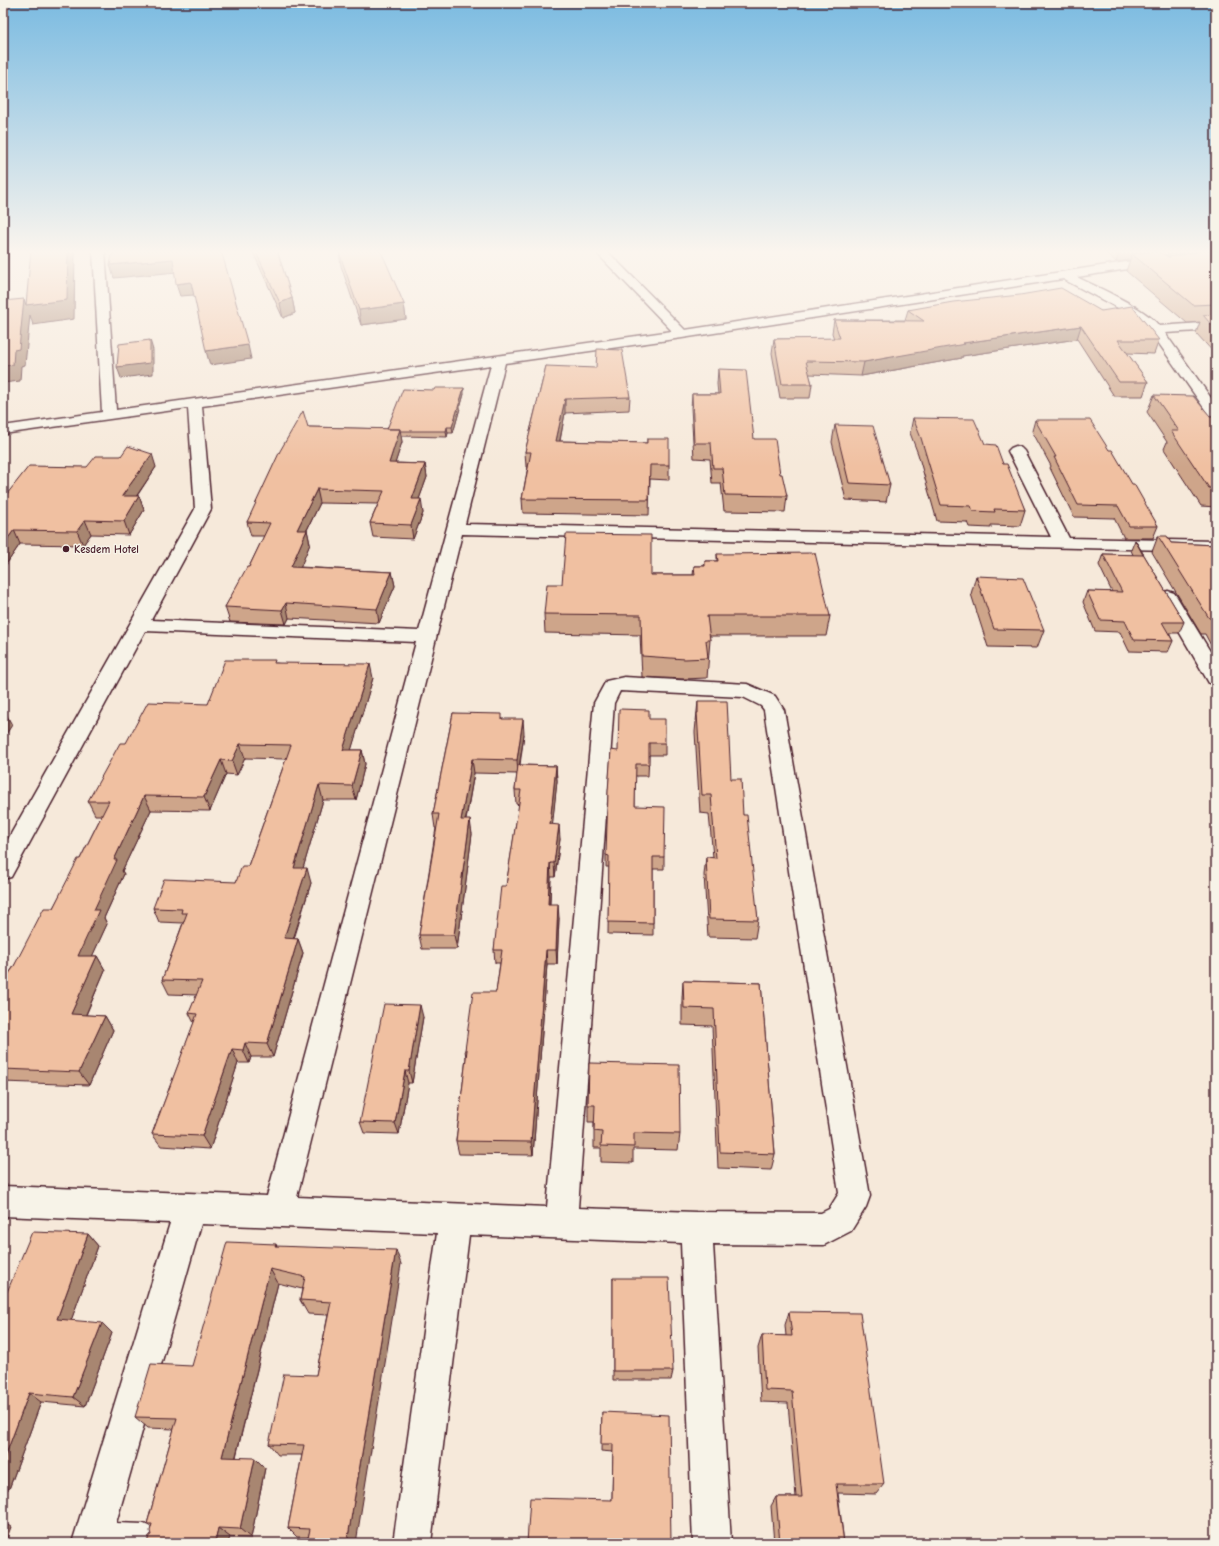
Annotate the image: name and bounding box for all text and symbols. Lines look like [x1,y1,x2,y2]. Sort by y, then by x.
place label: Kesdem Hotel [74,543,139,556]
marker: Kesdem Hotel [61,544,71,554]

